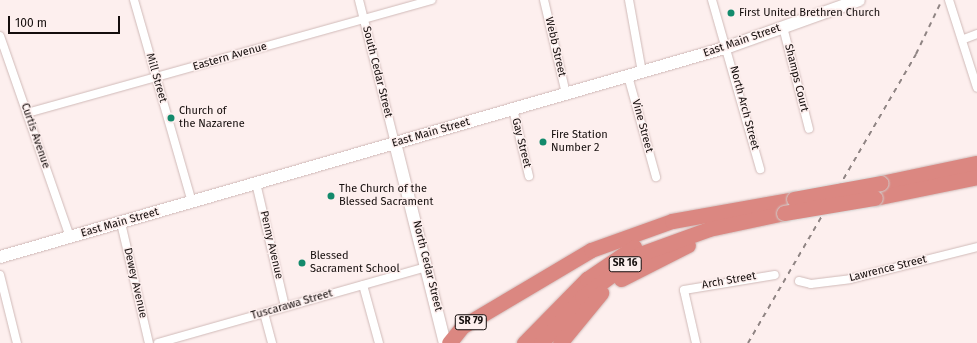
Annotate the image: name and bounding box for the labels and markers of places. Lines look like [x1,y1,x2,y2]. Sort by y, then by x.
place label: First United Brethren Church [739,6,880,20]
marker: First United Brethren Church [726,8,736,18]
place label: Church of the Nazarene [179,105,245,131]
marker: Church of the Nazarene [166,113,176,123]
place label: Fire Station Number 2 [551,129,608,155]
marker: Fire Station Number 2 [538,137,548,147]
place label: The Church of the Blessed Sacrament [339,183,433,209]
marker: The Church of the Blessed Sacrament [326,191,336,201]
place label: Blessed Sacrament School [310,250,400,276]
marker: Blessed Sacrament School [297,258,307,268]

